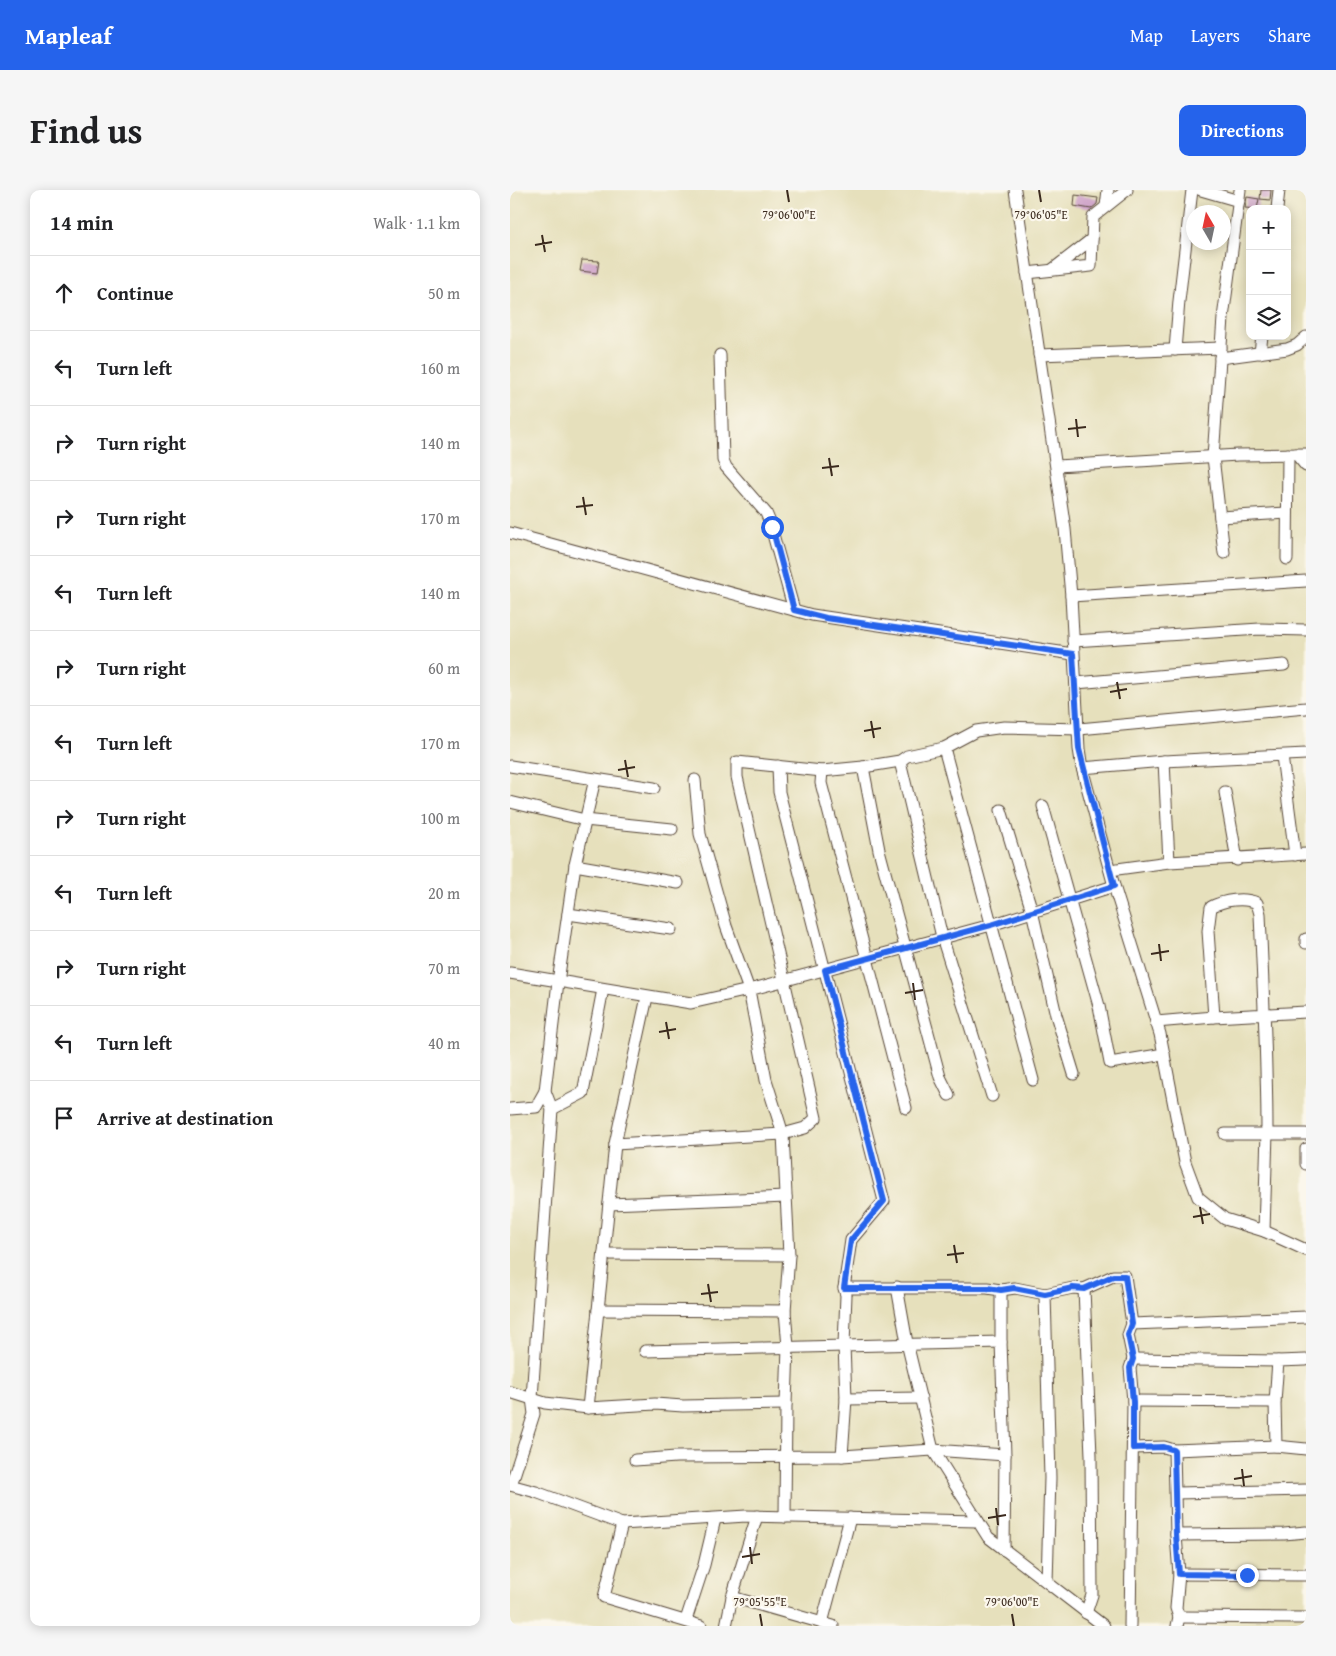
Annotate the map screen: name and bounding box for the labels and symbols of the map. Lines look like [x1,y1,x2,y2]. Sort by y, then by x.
north arrow [1186,205,1231,250]
text: 79°06'00"E [762,206,816,223]
text: 79°06'05"E [1014,206,1068,223]
route start [761,516,784,539]
route end [1236,1564,1259,1587]
text: 79°05'55"E [733,1593,787,1610]
text: 79°06'00"E [985,1593,1039,1610]

